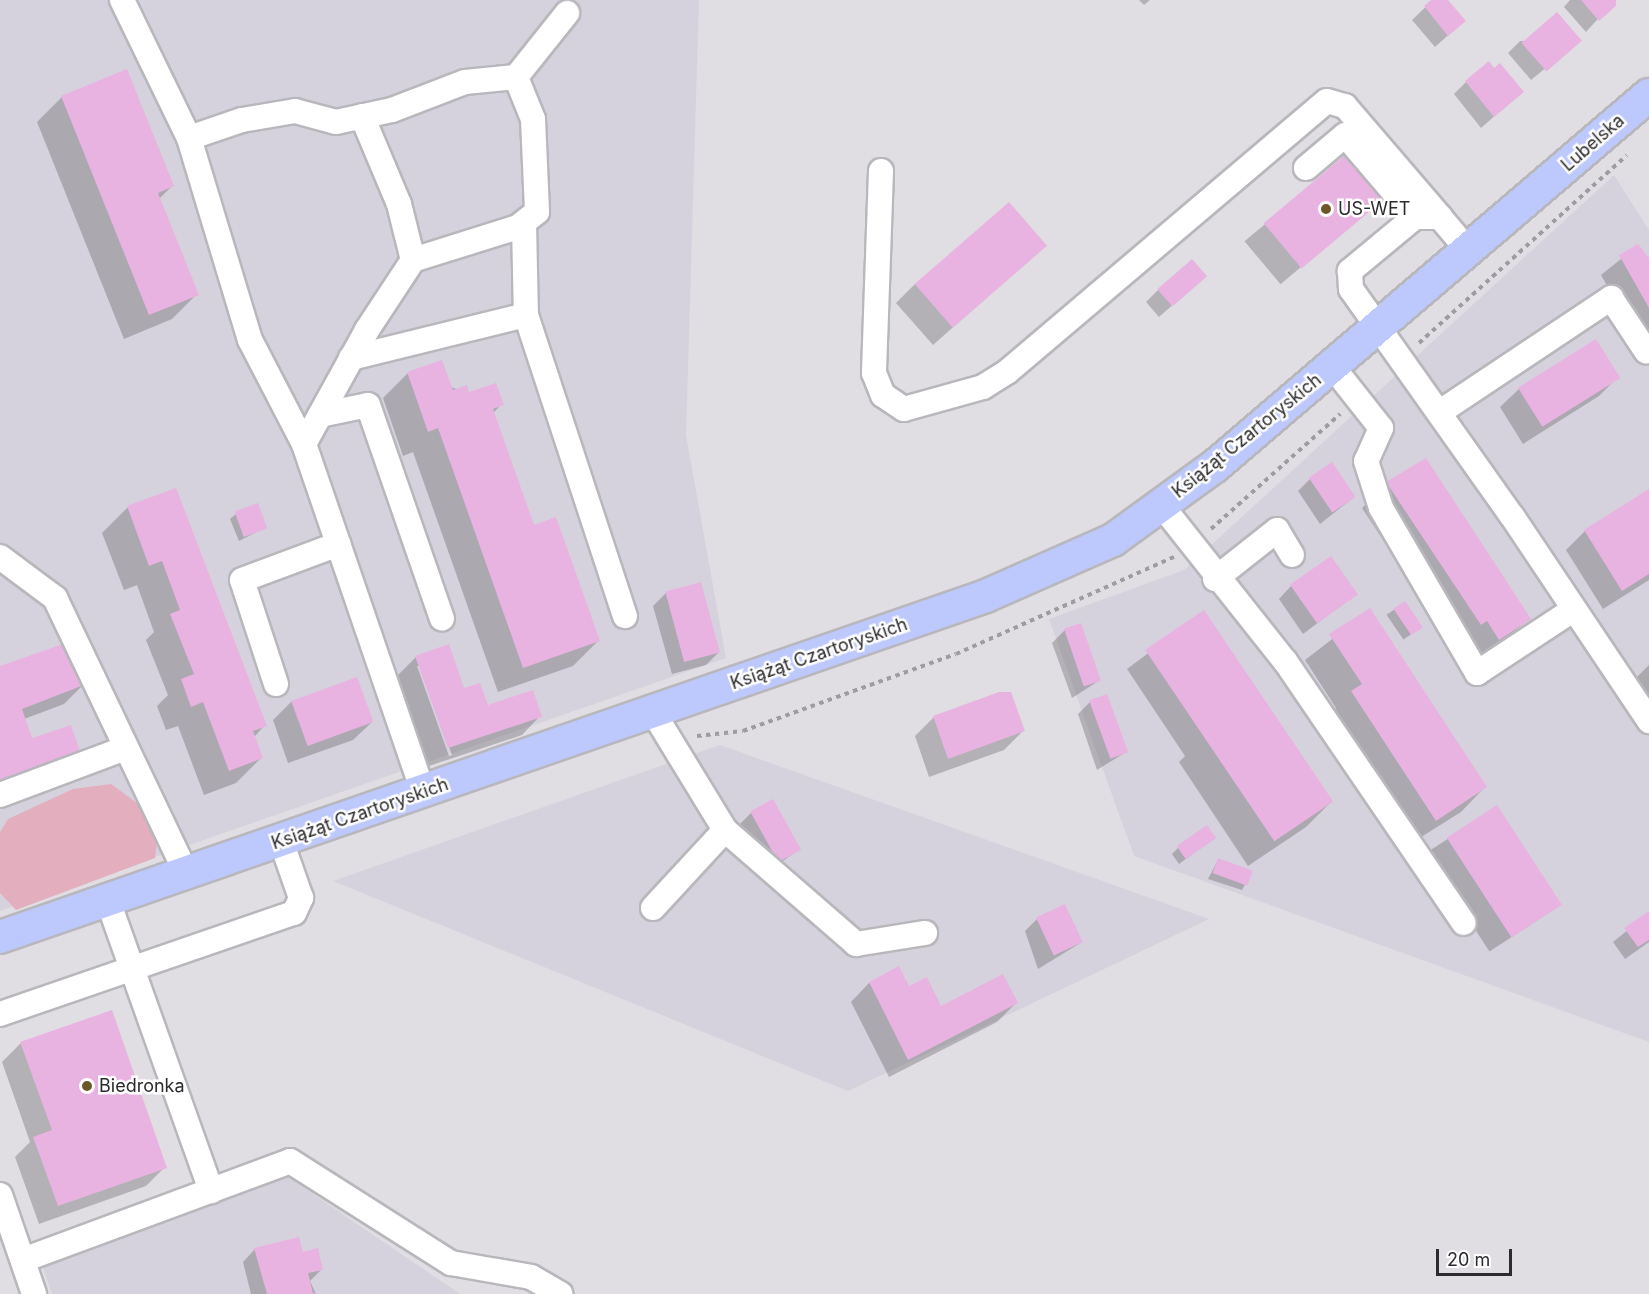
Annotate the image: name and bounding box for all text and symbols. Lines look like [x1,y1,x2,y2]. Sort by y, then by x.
street label: Lubelska [1557,110,1629,176]
place label: US-WET [1338,198,1410,220]
marker: US-WET [1319,202,1333,216]
street label: Książąt Czartoryskich [1168,369,1326,503]
street label: Książąt Czartoryskich [728,614,910,694]
street label: Książąt Czartoryskich [269,774,451,854]
place label: Biedronka [99,1075,185,1097]
marker: Biedronka [80,1079,94,1093]
scale bar [1439,1237,1516,1275]
text: 20 m [1447,1249,1490,1270]

